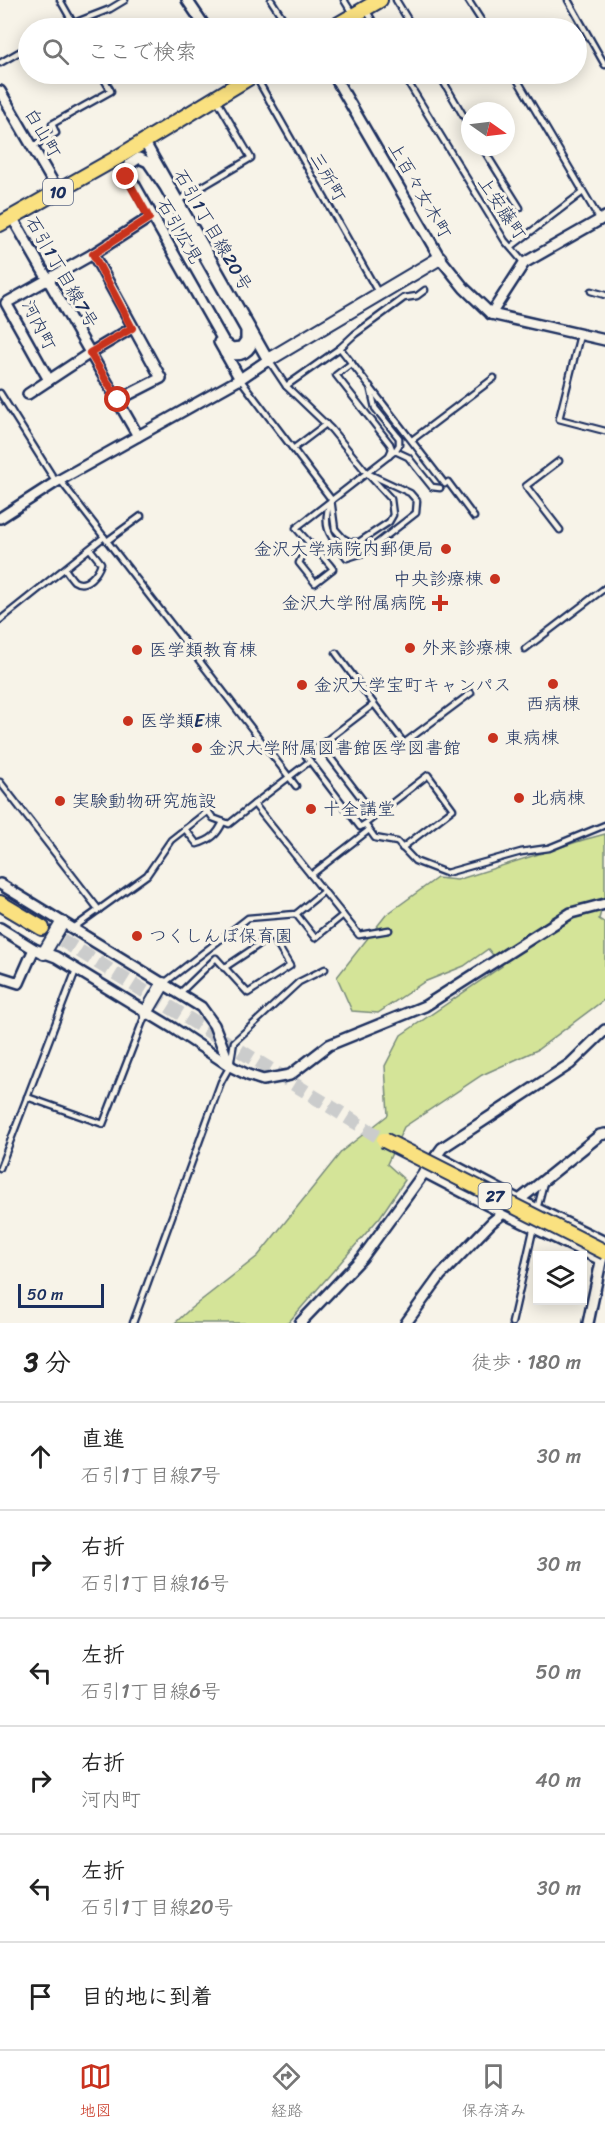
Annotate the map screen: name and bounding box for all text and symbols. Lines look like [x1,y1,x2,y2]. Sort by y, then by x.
search box [18,18,587,84]
text: ここで検索 [87,32,197,71]
icon: search [39,35,72,68]
street label: 白山町 [16,102,70,164]
north arrow [461,102,515,156]
street label: 上百々女木町 [379,135,461,245]
street label: 三所町 [301,146,355,208]
street label: 石引1丁目線20号 [165,162,261,298]
route end [112,163,138,189]
street label: 上安藤町 [469,169,535,247]
road number: 10 [43,179,73,205]
street label: 石引広見 [148,192,212,270]
street label: 石引1丁目線7号 [17,209,107,335]
street label: 河内町 [12,294,66,356]
route start [104,386,130,412]
place label: 金沢大学病院内郵便局 [254,533,434,565]
marker: 金沢大学病院内郵便局 [439,542,453,556]
place label: 中央診療棟 [393,563,483,595]
marker: 中央診療棟 [488,572,502,586]
place label: 金沢大学附属病院 [282,587,426,619]
marker: 金沢大学附属病院 [431,594,449,612]
place label: 外来診療棟 [422,632,512,664]
place label: 医学類教育棟 [149,634,257,666]
marker: 外来診療棟 [403,641,417,655]
marker: 医学類教育棟 [130,643,144,657]
place label: 金沢大学宝町キャンパス [314,669,511,701]
marker: 西病棟 [546,677,560,691]
marker: 金沢大学宝町キャンパス [295,678,309,692]
place label: 西病棟 [526,688,580,720]
place label: 医学類E棟 [140,705,222,737]
marker: 医学類E棟 [121,714,135,728]
place label: 東病棟 [505,722,559,754]
marker: 東病棟 [486,731,500,745]
place label: 金沢大学附属図書館医学図書館 [209,732,461,764]
marker: 金沢大学附属図書館医学図書館 [190,741,204,755]
place label: 北病棟 [531,782,585,814]
place label: 実験動物研究施設 [72,785,216,817]
marker: 北病棟 [512,791,526,805]
place label: 十全講堂 [323,793,395,825]
marker: 実験動物研究施設 [53,794,67,808]
marker: 十全講堂 [304,802,318,816]
place label: つくしんぼ保育園 [149,920,293,952]
marker: つくしんぼ保育園 [130,929,144,943]
road number: 27 [478,1183,512,1209]
map controls [533,1251,587,1305]
button: layers [533,1251,587,1305]
text: 50 m [27,1280,63,1309]
scale bar [18,1281,104,1308]
text: 3 分 [24,1339,71,1385]
text: 徒歩 · 180 m [471,1345,581,1380]
text: 直進 [81,1419,125,1458]
text: 30 m [537,1439,581,1474]
icon: ahead [24,1440,57,1473]
text: 石引1丁目線7号 [81,1458,221,1493]
text: 右折 [81,1527,125,1566]
text: 30 m [537,1547,581,1582]
icon: right [24,1548,57,1581]
text: 石引1丁目線16号 [81,1566,230,1601]
text: 左折 [81,1635,125,1674]
text: 50 m [536,1655,581,1690]
icon: left [24,1656,57,1689]
text: 石引1丁目線6号 [81,1674,221,1709]
text: 右折 [81,1743,125,1782]
text: 40 m [535,1763,581,1798]
icon: right [24,1764,57,1797]
text: 河内町 [81,1782,141,1817]
text: 左折 [81,1851,125,1890]
text: 30 m [537,1871,581,1906]
icon: left [24,1872,57,1905]
text: 石引1丁目線20号 [81,1890,234,1925]
text: 目的地に到着 [81,1977,213,2016]
icon: arrive [24,1980,57,2013]
tab: 地図 [79,2060,112,2125]
tab: 経路 [270,2060,303,2125]
tab: 保存済み [462,2060,526,2125]

